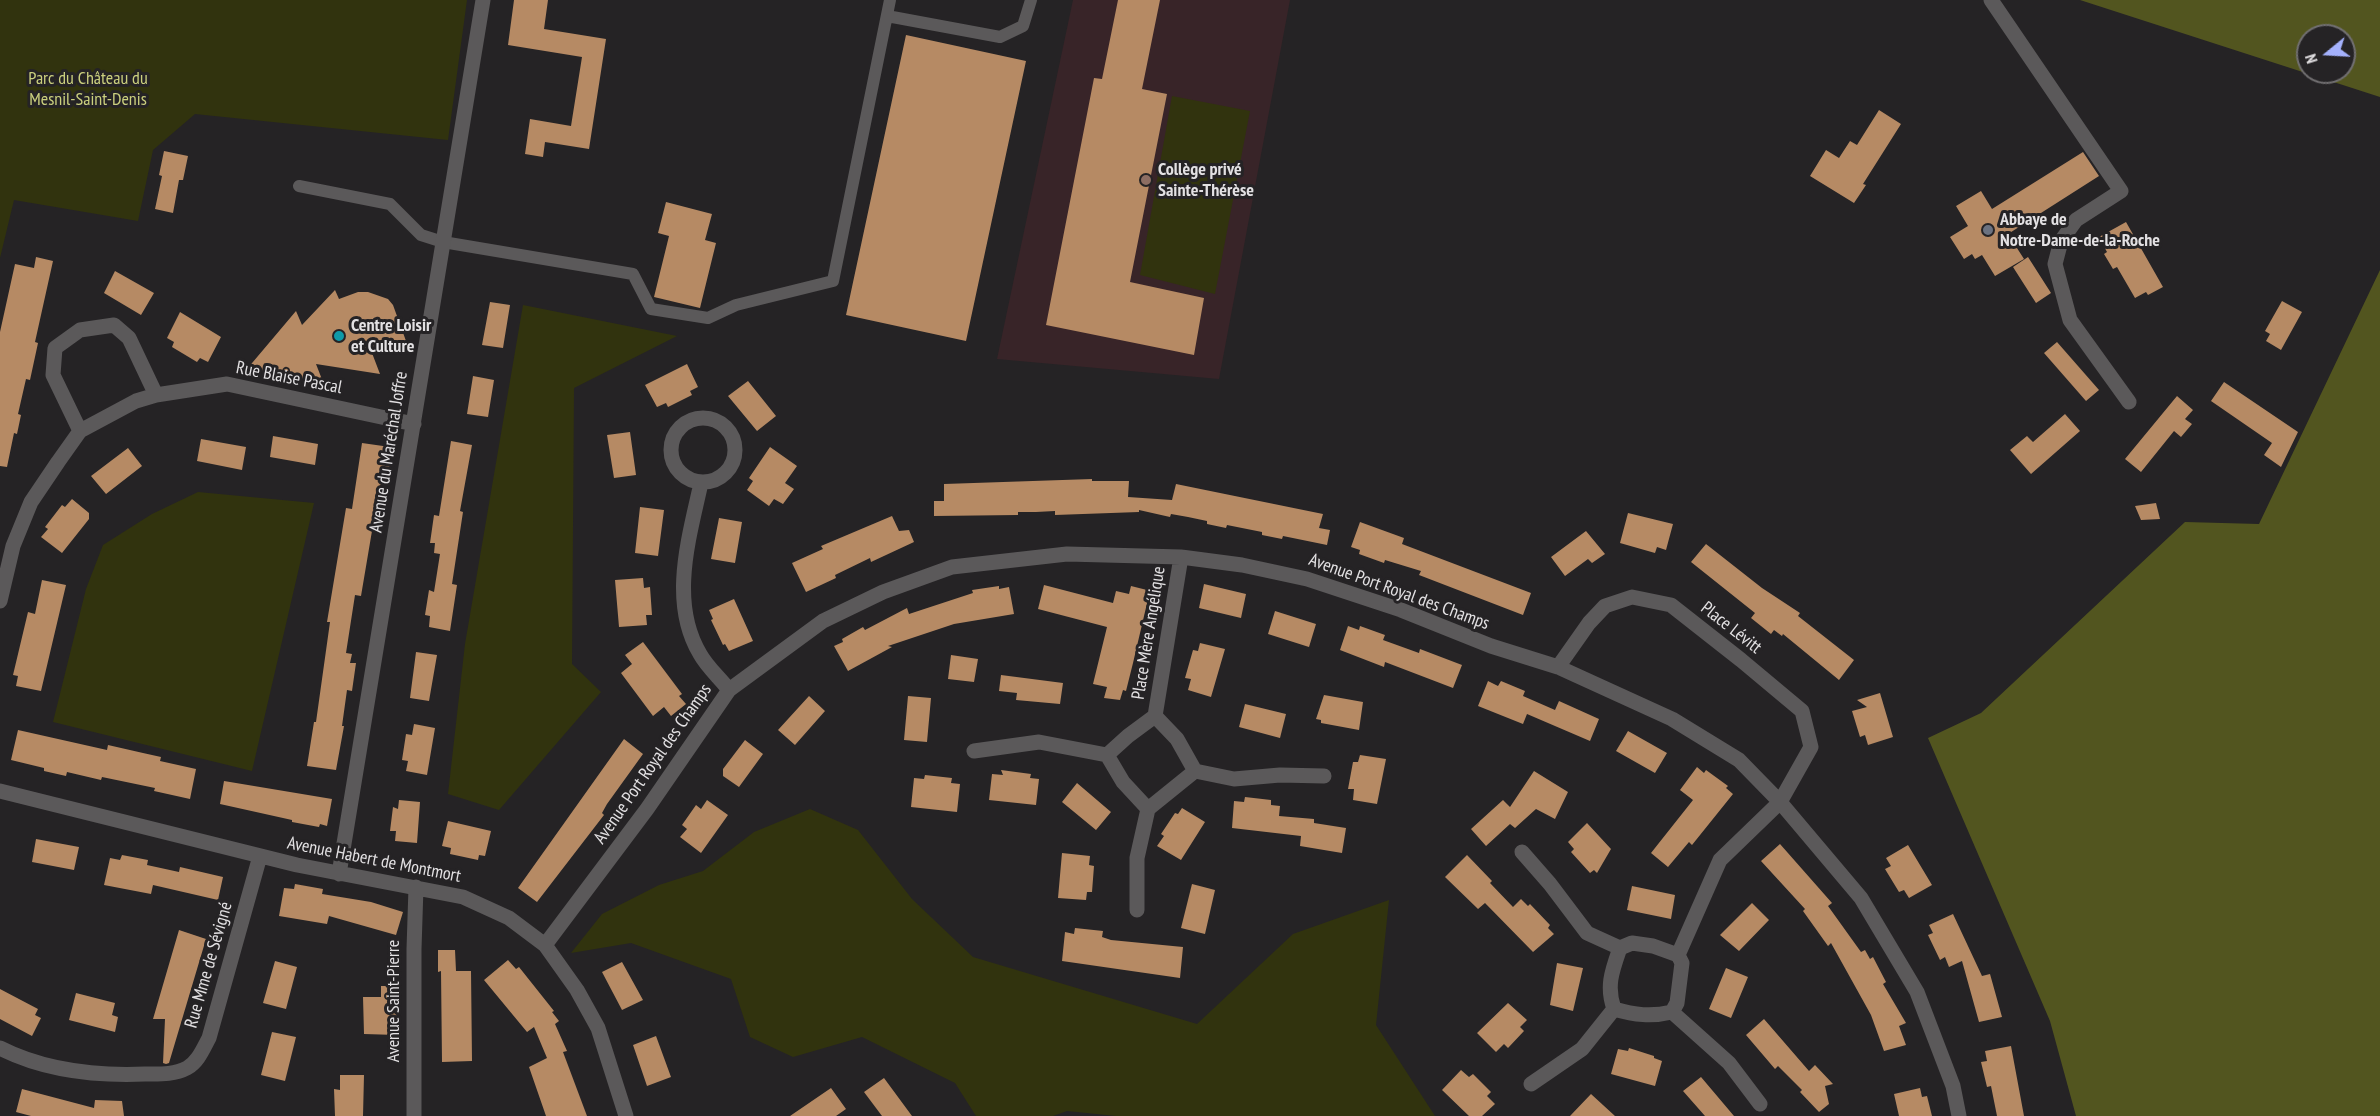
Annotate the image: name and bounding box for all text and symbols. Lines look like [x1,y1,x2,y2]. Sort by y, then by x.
north arrow [2296,24,2356,84]
text: N [2300,52,2322,66]
park label: Parc du Château du Mesnil-Saint-Denis [28,68,148,110]
place label: Collège privé Sainte-Thérèse [1158,159,1254,201]
marker: Collège privé Sainte-Thérèse [1139,173,1153,187]
place label: Abbaye de Notre-Dame-de-la-Roche [2000,209,2160,252]
marker: Abbaye de Notre-Dame-de-la-Roche [1981,223,1995,237]
place label: Centre Loisir et Culture [351,315,431,358]
marker: Centre Loisir et Culture [332,329,346,343]
street label: Rue Blaise Pascal [234,357,344,399]
street label: Avenue du Maréchal Joffre [366,370,412,534]
street label: Avenue Port Royal des Champs [1306,549,1492,635]
street label: Place Mère Angélique [1128,565,1170,701]
street label: Place Lévitt [1696,597,1766,659]
street label: Avenue Port Royal des Champs [590,680,716,848]
street label: Avenue Habert de Montmort [285,833,463,887]
street label: Rue Mme de Sévigné [181,900,237,1030]
street label: Avenue Saint-Pierre [383,940,405,1062]

